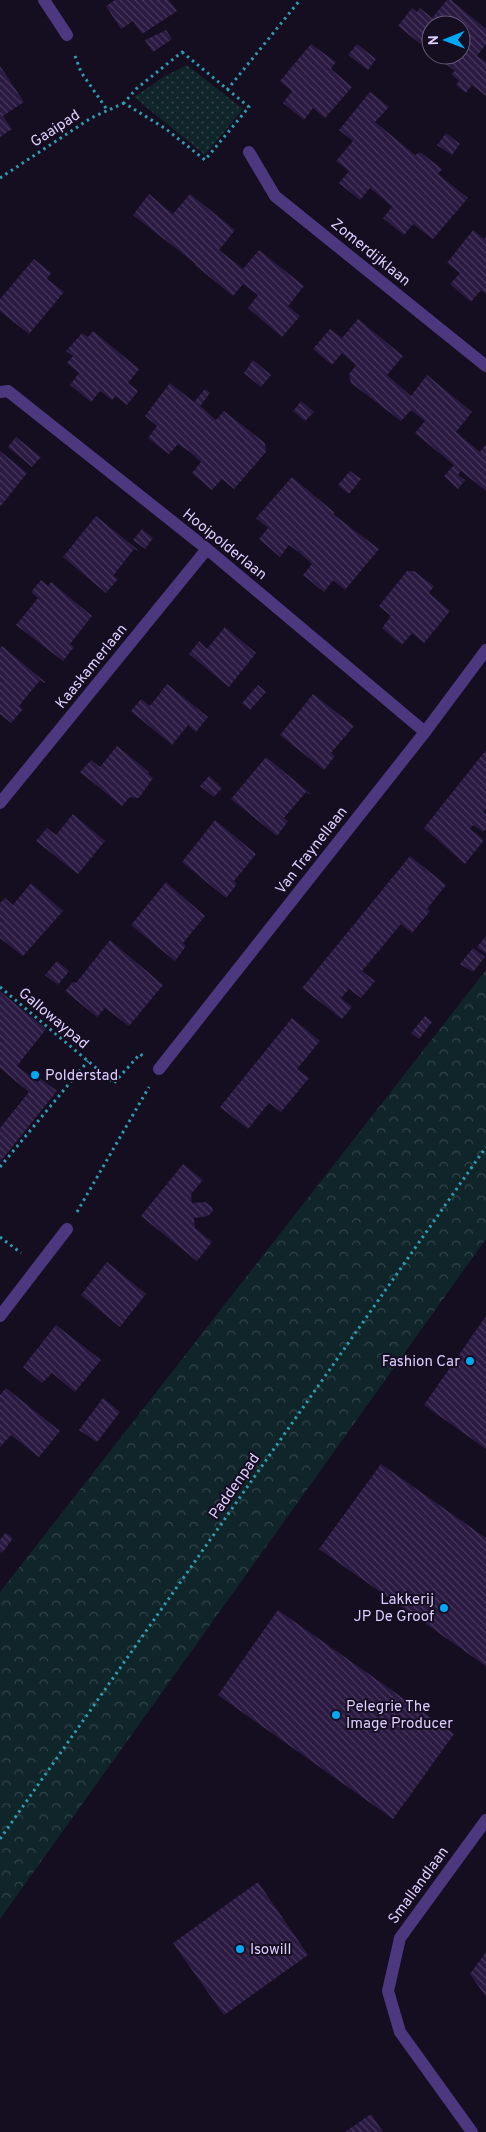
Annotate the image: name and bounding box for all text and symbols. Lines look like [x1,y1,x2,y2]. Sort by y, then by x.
north arrow [421,15,471,65]
text: N [426,35,443,45]
street label: Gaaipad [27,106,84,152]
street label: Zomerdijklaan [326,215,414,291]
street label: Hooipolderlaan [178,505,270,585]
street label: Kaaskamerlaan [52,621,132,713]
street label: Van Traynellaan [272,803,352,899]
street label: Gallowaypad [14,984,92,1054]
place label: Polderstad [45,1067,118,1086]
marker: Polderstad [29,1069,41,1081]
place label: Fashion Car [382,1353,460,1372]
marker: Fashion Car [464,1355,476,1367]
street label: Paddenpad [206,1450,265,1524]
place label: Lakkerij JP De Groof [354,1591,434,1627]
marker: Lakkerij JP De Groof [438,1602,450,1614]
place label: Pelegrie The Image Producer [346,1698,453,1734]
marker: Pelegrie The Image Producer [330,1709,342,1721]
street label: Smallandlaan [385,1843,454,1928]
place label: Isowill [250,1941,291,1960]
marker: Isowill [234,1943,246,1955]

